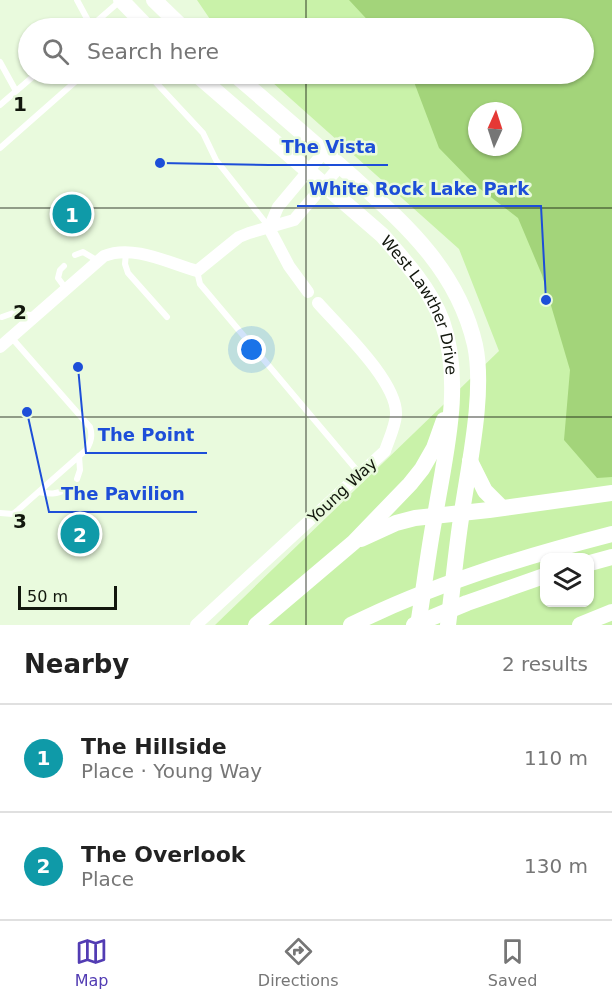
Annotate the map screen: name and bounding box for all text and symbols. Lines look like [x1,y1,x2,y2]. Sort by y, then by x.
search box [18,18,594,84]
icon: search [39,35,72,68]
text: Search here [87,39,219,64]
text: 1 [13,92,27,116]
north arrow [468,102,522,156]
callout: The Vista [269,129,388,165]
text: The Vista [282,136,376,157]
callout: White Rock Lake Park [297,170,541,206]
text: White Rock Lake Park [309,178,530,199]
pin: 1 [52,192,92,236]
street label: West Lawther Drive [377,232,461,376]
text: 2 [13,300,27,324]
your location [237,335,266,364]
callout: The Point [86,417,207,453]
text: The Point [98,424,195,445]
street label: Young Way [303,454,381,528]
callout: The Pavilion [49,476,197,512]
text: The Pavilion [61,483,185,504]
text: 3 [13,509,27,533]
pin: 2 [60,512,100,556]
map controls [540,553,594,607]
button: layers [540,553,594,607]
scale bar [18,583,117,610]
text: 50 m [27,587,68,606]
text: Nearby [24,649,129,679]
text: 2 results [502,652,588,676]
text: The Hillside [81,734,227,759]
text: 1 [37,746,50,770]
text: 110 m [524,746,588,770]
text: Place · Young Way [81,759,262,783]
text: The Overlook [81,842,245,867]
text: 2 [37,854,50,878]
text: 130 m [524,854,588,878]
text: Place [81,867,134,891]
tab: Map [75,935,108,990]
tab: Directions [258,935,338,990]
tab: Saved [488,935,537,990]

